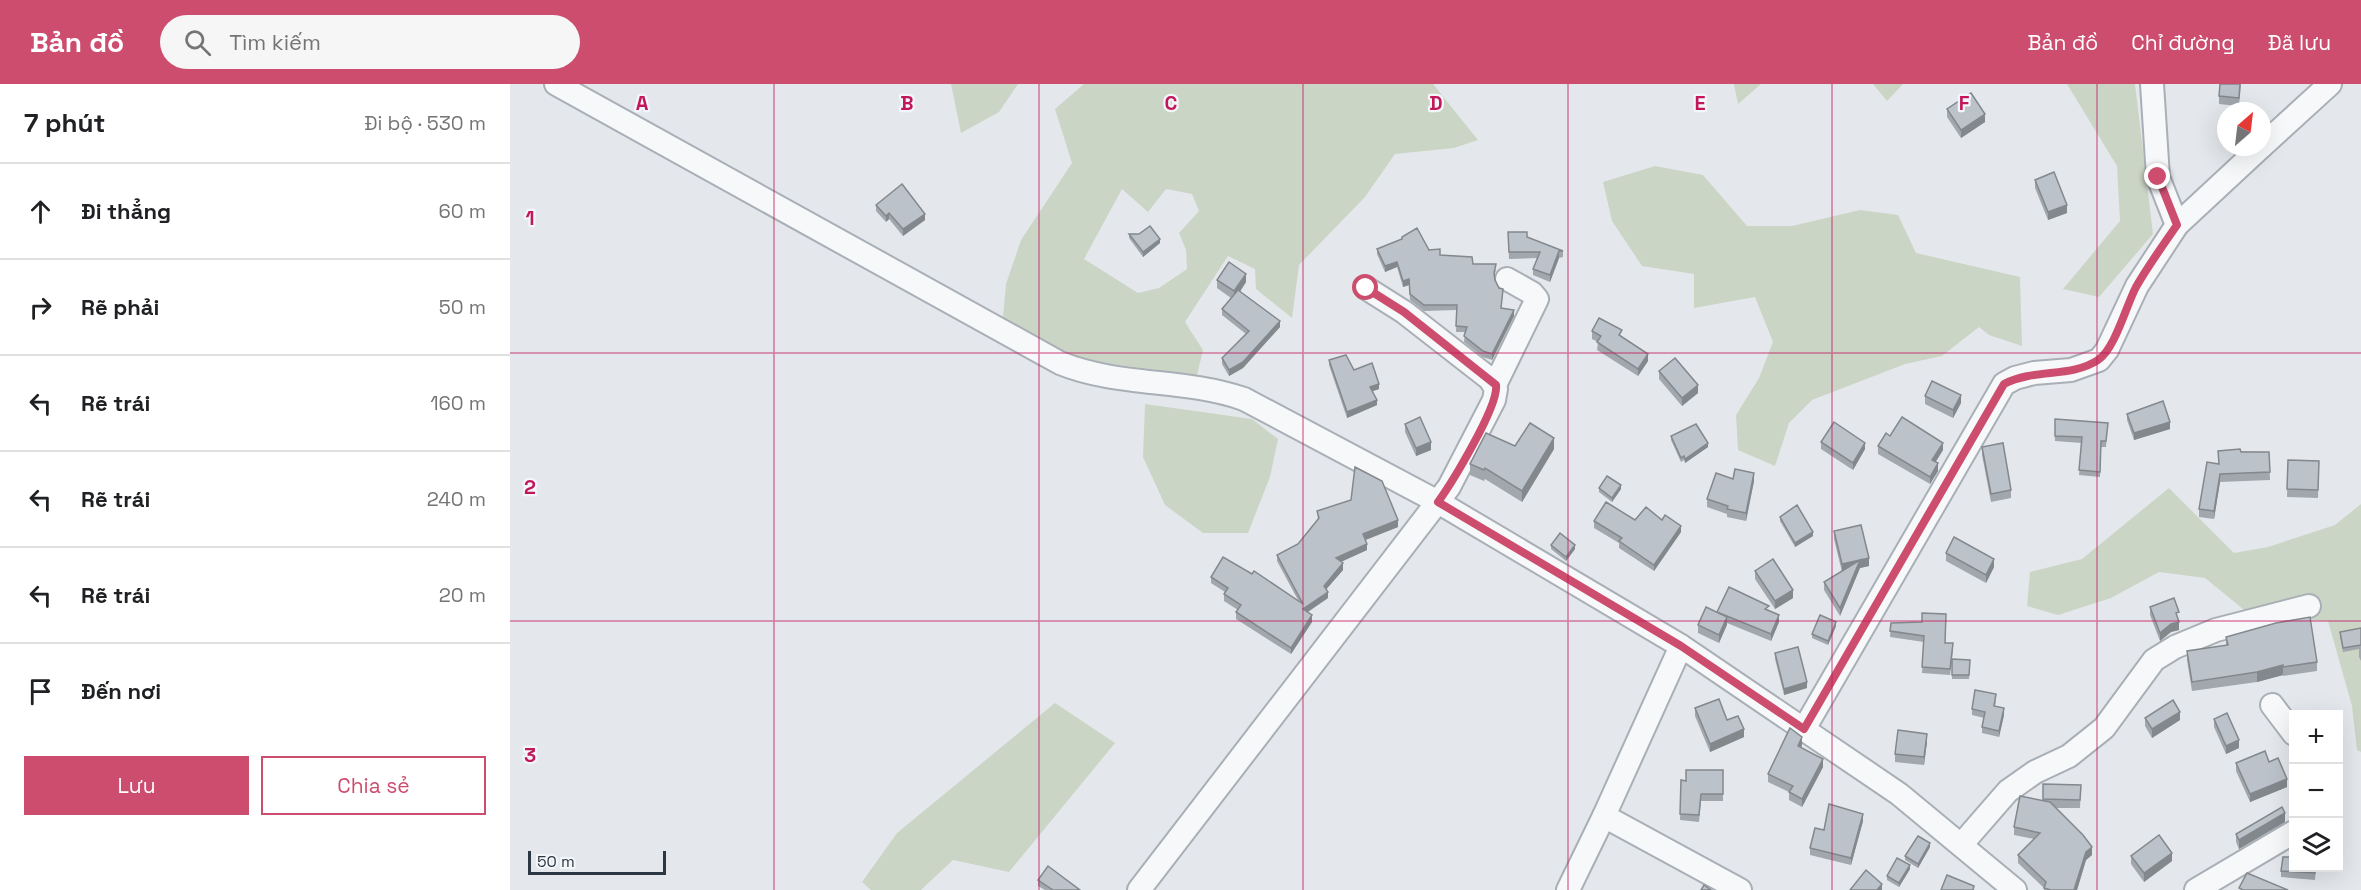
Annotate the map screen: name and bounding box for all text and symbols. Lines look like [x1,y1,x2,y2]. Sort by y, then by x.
search box [160,15,580,69]
text: Bản đồ [30,24,124,60]
icon: search [181,26,214,59]
text: Tìm kiếm [229,28,321,56]
text: Bản đồ [2028,29,2098,56]
text: Chỉ đường [2131,29,2235,56]
text: Đã lưu [2268,29,2331,56]
text: A [636,90,649,116]
text: B [900,90,914,116]
text: C [1165,90,1178,116]
text: D [1429,90,1443,116]
text: E [1694,90,1706,116]
text: F [1959,90,1970,116]
north arrow [2217,102,2271,156]
text: 7 phút [24,106,105,140]
text: Đi bộ · 530 m [364,110,486,136]
route end [2144,163,2170,189]
icon: ahead [24,195,57,228]
text: Đi thẳng [81,197,171,225]
text: 60 m [439,198,486,224]
text: 1 [525,205,535,231]
route start [1352,274,1378,300]
icon: right [24,291,57,324]
text: Rẽ phải [81,293,159,321]
text: 50 m [439,294,486,320]
icon: left [24,387,57,420]
text: Rẽ trái [81,389,150,417]
text: 160 m [430,390,486,416]
text: 2 [524,474,536,500]
icon: left [24,483,57,516]
text: Rẽ trái [81,485,150,513]
text: 240 m [427,486,486,512]
icon: left [24,579,57,612]
text: Rẽ trái [81,581,150,609]
text: 20 m [439,582,486,608]
icon: arrive [24,675,57,708]
text: Đến nơi [81,677,161,705]
map controls [2289,710,2343,872]
button: + [2289,710,2343,764]
text: 3 [524,742,536,768]
button: Lưu [24,756,249,815]
button: Chia sẻ [261,756,486,815]
button: − [2289,764,2343,818]
button: layers [2289,818,2343,872]
scale bar [528,848,666,876]
text: 50 m [537,851,575,872]

